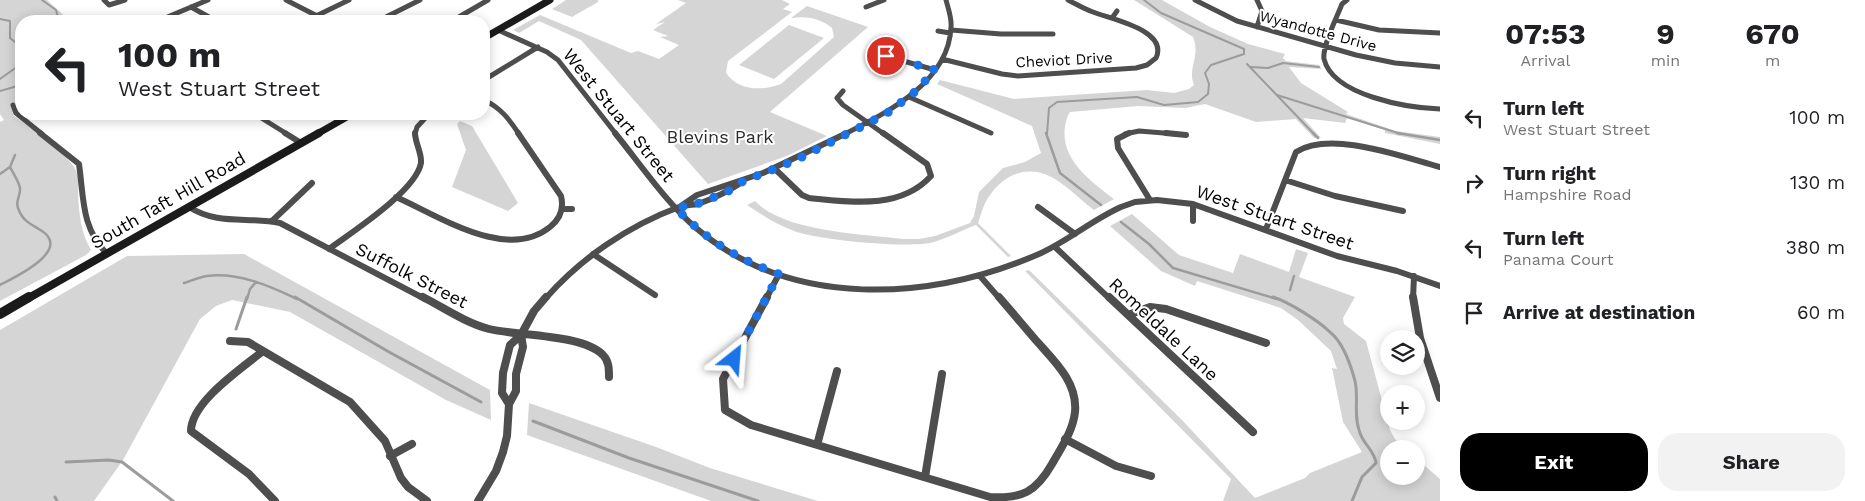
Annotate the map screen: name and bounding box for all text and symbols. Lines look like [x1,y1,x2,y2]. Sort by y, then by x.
street label: Wyandotte Drive [1257,7,1379,55]
text: 07:53 [1505,16,1586,51]
text: 9 [1656,16,1675,51]
text: 670 [1745,16,1800,51]
text: 100 m [118,34,221,76]
icon: left [35,35,100,100]
pin [865,35,907,77]
icon: arrive [872,42,900,70]
street label: West Stuart Street [559,44,679,186]
street label: Cheviot Drive [1015,48,1113,72]
text: Arrival [1520,51,1570,70]
text: min [1651,51,1680,70]
text: m [1765,51,1780,70]
text: West Stuart Street [118,76,320,101]
text: Turn left [1503,97,1584,120]
icon: left [1460,104,1488,132]
text: 100 m [1789,106,1845,129]
text: West Stuart Street [1503,120,1650,139]
park label: Blevins Park [666,126,774,147]
street label: South Taft Hill Road [87,147,249,253]
text: Turn right [1503,162,1596,185]
icon: right [1460,169,1488,197]
text: 130 m [1790,171,1845,194]
street label: West Stuart Street [1193,180,1357,254]
text: Hampshire Road [1503,185,1632,204]
text: Turn left [1503,227,1584,250]
icon: left [1460,234,1488,262]
text: 380 m [1786,236,1845,259]
street label: Suffolk Street [352,238,472,312]
text: Panama Court [1503,250,1613,269]
street label: Romeldale Lane [1105,273,1223,385]
icon: arrive [1460,299,1488,327]
text: Arrive at destination [1503,301,1695,324]
text: 60 m [1797,301,1845,324]
map controls [1380,330,1425,485]
button: layers [1380,330,1425,375]
position arrow [707,332,759,384]
button: + [1380,385,1425,430]
button: Exit [1460,433,1648,491]
button: Share [1658,433,1845,491]
button: − [1380,440,1425,485]

